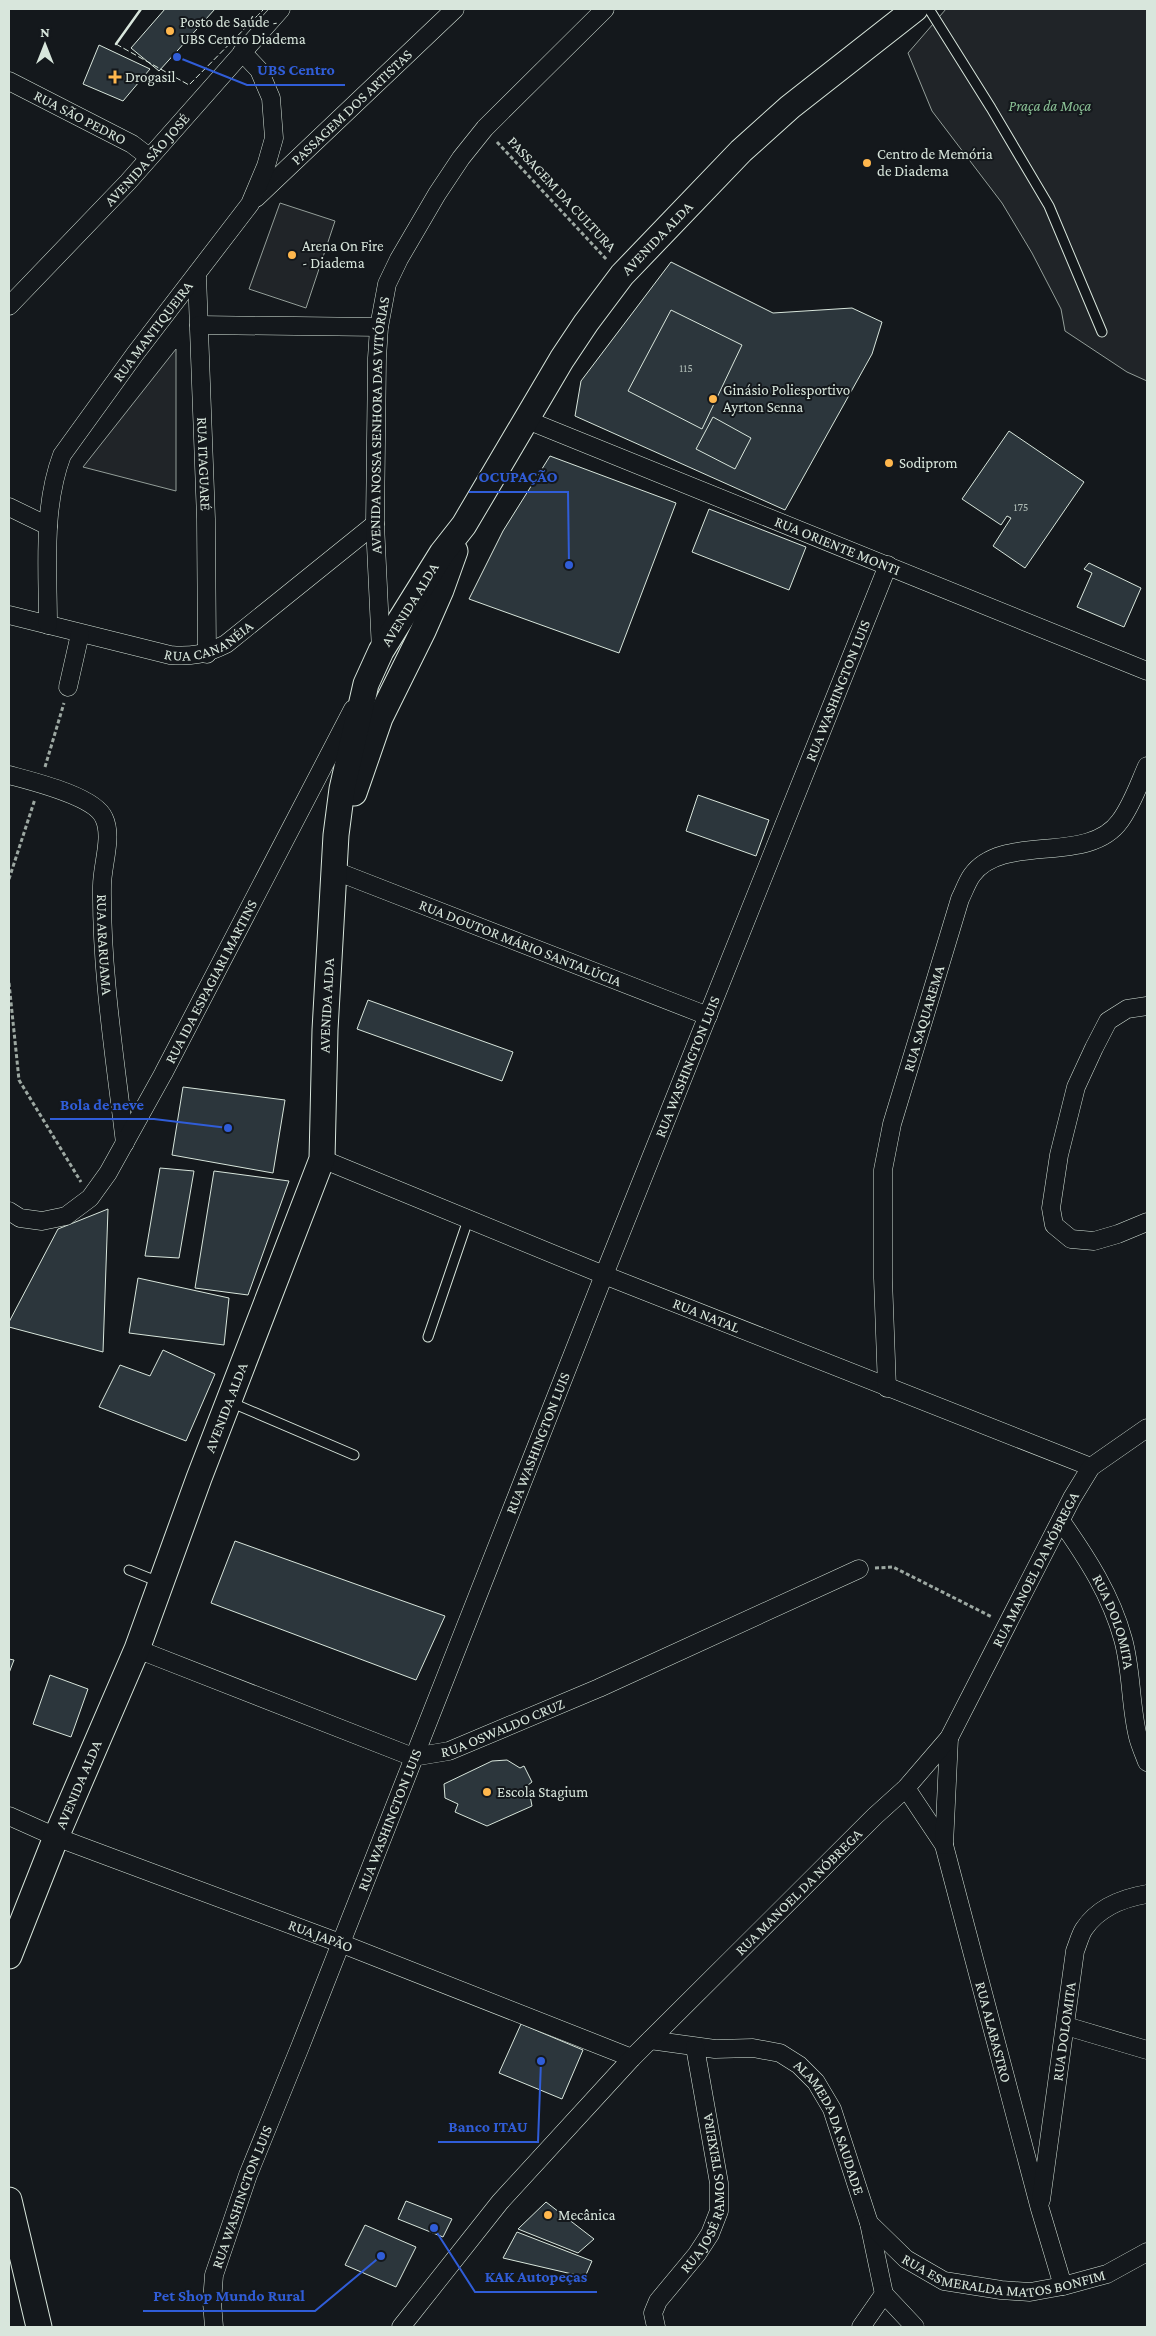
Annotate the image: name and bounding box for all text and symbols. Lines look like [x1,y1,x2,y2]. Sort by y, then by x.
place label: Posto de Saúde - UBS Centro Diadema [180,14,306,47]
north arrow [20,20,70,70]
text: N [40,24,50,40]
marker: Posto de Saúde - UBS Centro Diadema [164,25,176,37]
street label: PASSAGEM DOS ARTISTAS [288,46,415,168]
callout: UBS Centro [247,54,345,85]
text: UBS Centro [257,61,335,78]
place label: Drogasil [125,69,175,86]
marker: Drogasil [109,71,121,83]
street label: RUA SÃO PEDRO [32,87,129,148]
park label: Praça da Moça [1009,98,1091,115]
street label: AVENIDA SÃO JOSÉ [101,110,193,209]
street label: PASSAGEM DA CULTURA [504,133,620,255]
place label: Centro de Memória de Diadema [877,146,993,179]
marker: Centro de Memória de Diadema [861,157,873,169]
street label: AVENIDA ALDA [618,198,696,278]
place label: Arena On Fire - Diadema [302,238,384,271]
marker: Arena On Fire - Diadema [286,249,298,261]
street label: RUA MANTIQUEIRA [110,278,196,385]
street label: AVENIDA NOSSA SENHORA DAS VITÓRIAS [367,295,392,554]
house number: 115 [679,361,693,375]
place label: Ginásio Poliesportivo Ayrton Senna [723,382,850,416]
marker: Ginásio Poliesportivo Ayrton Senna [707,393,719,405]
street label: RUA ITAGUARÉ [194,417,214,511]
place label: Sodiprom [899,455,958,472]
marker: Sodiprom [883,457,895,469]
callout: OCUPAÇÃO [469,461,568,492]
text: OCUPAÇÃO [478,468,558,485]
house number: 175 [1013,500,1029,514]
street label: RUA ORIENTE MONTI [772,513,903,578]
street label: AVENIDA ALDA [378,559,442,649]
street label: RUA CANANÉIA [163,617,256,664]
street label: RUA WASHINGTON LUIS [802,618,873,764]
street label: RUA ARARUAMA [94,894,115,996]
street label: RUA DOUTOR MÁRIO SANTALÚCIA [417,896,624,990]
street label: RUA IDA ESPAGIARI MARTINS [162,897,260,1066]
street label: AVENIDA ALDA [316,957,337,1053]
street label: RUA SAQUAREMA [900,963,948,1074]
street label: RUA WASHINGTON LUIS [652,994,723,1140]
callout: Bola de neve [50,1088,154,1119]
text: Bola de neve [60,1096,145,1113]
street label: RUA NATAL [671,1295,743,1336]
street label: AVENIDA ALDA [202,1360,251,1455]
street label: RUA WASHINGTON LUIS [503,1370,573,1516]
street label: RUA MANOEL DA NÓBREGA [989,1488,1082,1650]
street label: RUA DOLOMITA [1089,1572,1137,1671]
street label: RUA OSWALDO CRUZ [440,1695,567,1760]
street label: AVENIDA ALDA [52,1737,105,1831]
street label: RUA WASHINGTON LUIS [354,1747,425,1893]
place label: Escola Stagium [497,1784,588,1801]
marker: Escola Stagium [481,1786,493,1798]
street label: RUA MANOEL DA NÓBREGA [732,1825,866,1958]
street label: RUA JAPÃO [286,1916,355,1955]
street label: RUA ALABASTRO [972,1980,1014,2084]
street label: RUA DOLOMITA [1049,1981,1079,2082]
street label: ALAMEDA DA SAUDADE [791,2056,867,2197]
callout: Banco ITAU [438,2111,538,2142]
street label: RUA JOSÉ RAMOS TEIXEIRA [677,2112,727,2276]
text: Banco ITAU [448,2118,528,2135]
street label: RUA WASHINGTON LUIS [209,2123,275,2271]
place label: Mecânica [558,2207,615,2223]
marker: Mecânica [542,2209,554,2221]
street label: RUA ESMERALDA MATOS BONFIM [899,2251,1107,2300]
callout: KAK Autopeças [475,2261,597,2292]
text: KAK Autopeças [485,2268,588,2285]
callout: Pet Shop Mundo Rural [143,2280,315,2311]
text: Pet Shop Mundo Rural [153,2287,305,2304]

